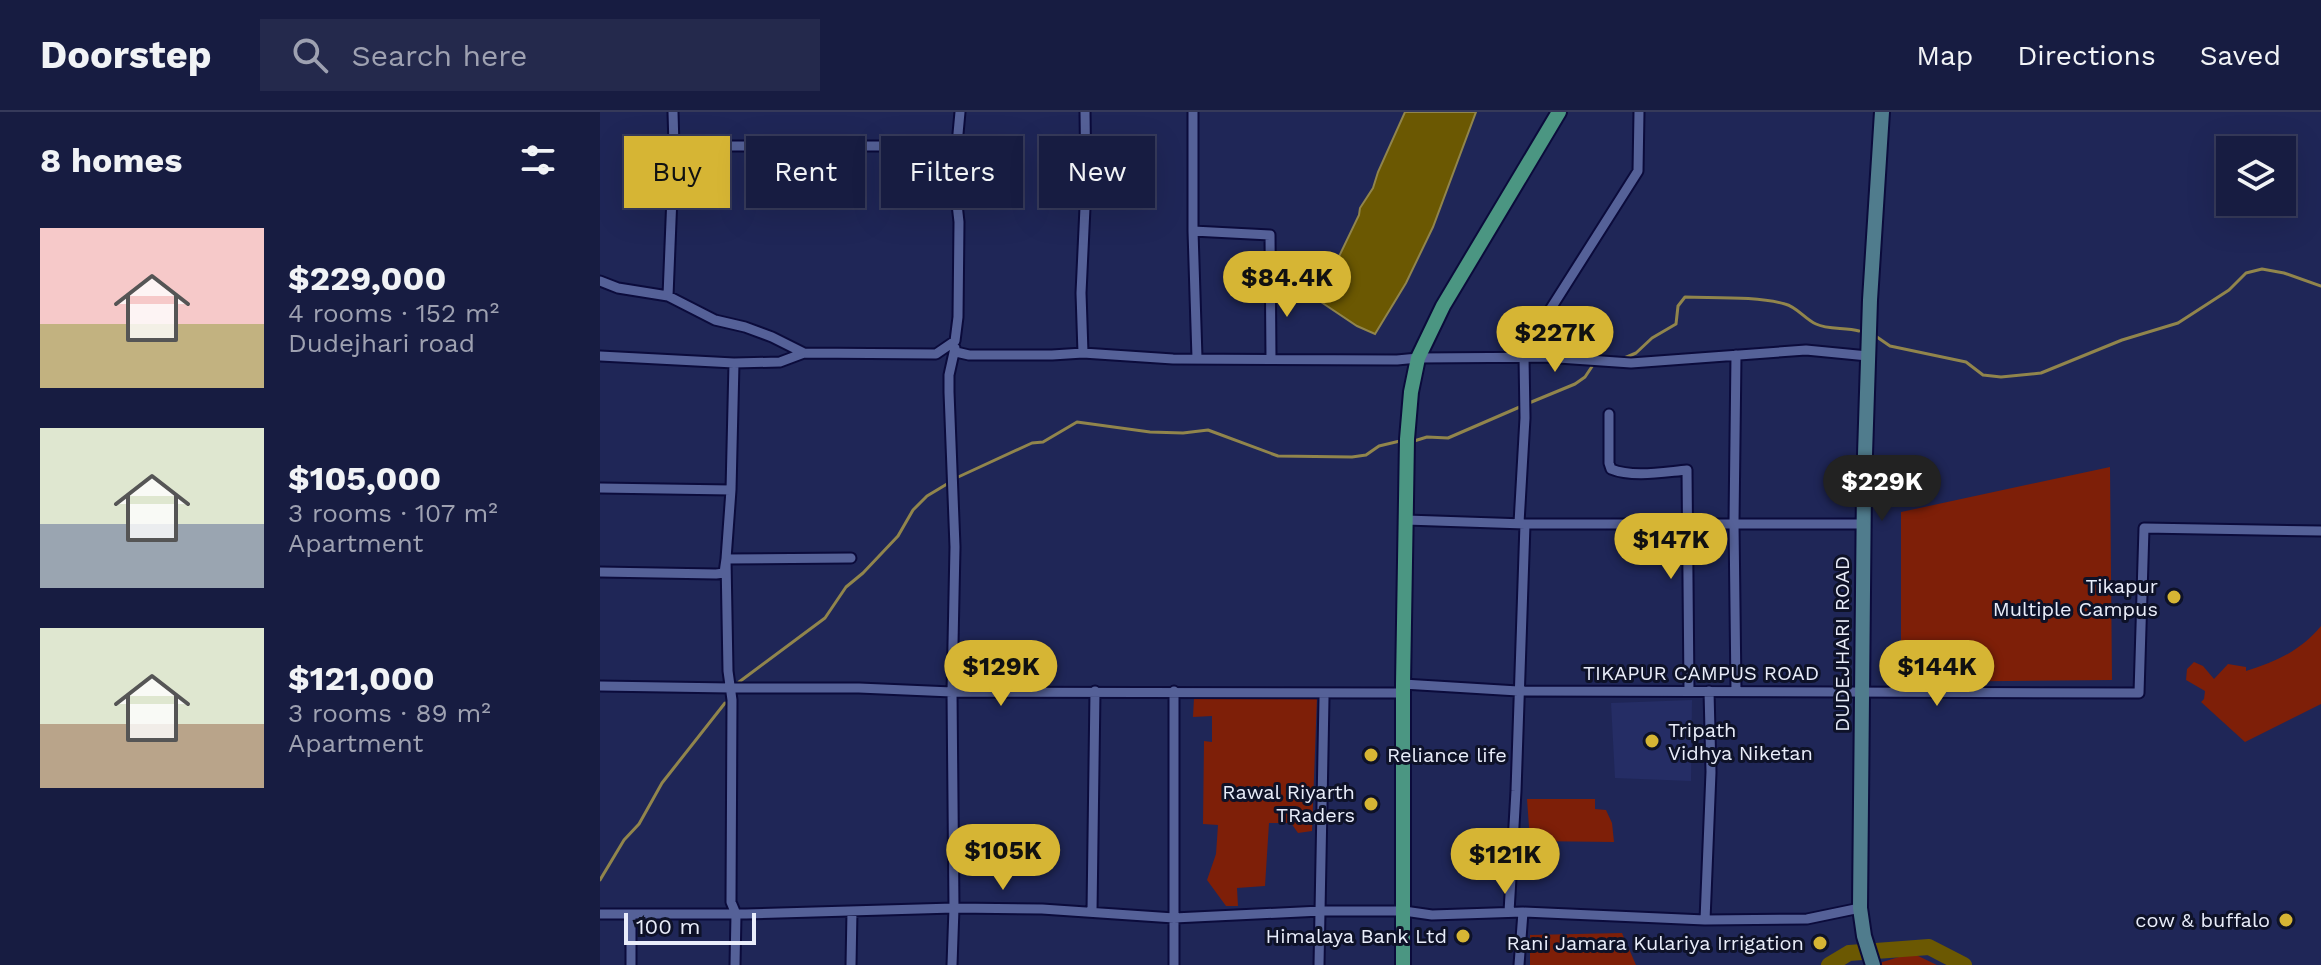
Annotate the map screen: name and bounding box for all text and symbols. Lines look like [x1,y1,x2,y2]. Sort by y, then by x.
search box [260,19,820,91]
text: Doorstep [40,33,212,77]
icon: search [288,33,332,77]
text: Search here [352,38,527,73]
text: Map [1916,39,1973,72]
text: Directions [2017,39,2156,72]
text: Saved [2200,39,2281,72]
chip: Buy [624,136,730,208]
chip: Rent [746,136,865,208]
chip: Filters [881,136,1023,208]
chip: New [1039,136,1155,208]
map controls [2216,136,2296,216]
button: layers [2216,136,2296,216]
icon: filters [516,138,560,182]
text: 8 homes [40,140,182,180]
pin: $84.4K [1222,251,1352,319]
text: $229,000 [288,258,446,298]
icon: home [104,260,200,356]
text: $84.4K [1241,262,1333,292]
text: 4 rooms · 152 m² [288,298,499,328]
pin: $227K [1499,306,1611,374]
text: $227K [1514,317,1596,347]
text: Dudejhari road [288,328,475,358]
pin: $229K [1826,455,1938,523]
text: $105,000 [288,458,441,498]
icon: home [104,460,200,556]
text: $229K [1841,466,1923,496]
text: 3 rooms · 107 m² [288,498,498,528]
pin: $147K [1615,513,1727,581]
text: $147K [1632,524,1710,554]
text: Apartment [288,528,424,558]
street label: DUDEJHARI ROAD [1830,556,1854,732]
place label: Tikapur Multiple Campus [1993,574,2158,621]
marker: Tikapur Multiple Campus [2165,588,2183,606]
pin: $129K [945,640,1057,708]
pin: $144K [1881,640,1993,708]
text: $129K [962,651,1040,681]
text: $144K [1897,651,1977,681]
text: $121,000 [288,658,435,698]
icon: home [104,660,200,756]
street label: TIKAPUR CAMPUS ROAD [1583,661,1819,685]
text: 3 rooms · 89 m² [288,698,491,728]
place label: Tripath Vidhya Niketan [1668,718,1813,765]
text: Apartment [288,728,424,758]
marker: Tripath Vidhya Niketan [1643,732,1661,750]
place label: Reliance life [1387,743,1507,767]
marker: Reliance life [1362,746,1380,764]
place label: Rawal Riyarth TRaders [1222,780,1355,827]
marker: Rawal Riyarth TRaders [1362,795,1380,813]
pin: $105K [947,824,1059,892]
pin: $121K [1449,828,1561,896]
text: $105K [964,835,1042,865]
text: $121K [1469,839,1541,869]
place label: cow & buffalo [2135,908,2270,932]
scale bar [624,909,756,945]
marker: cow & buffalo [2277,911,2295,929]
text: 100 m [636,914,700,939]
place label: Himalaya Bank Ltd [1266,924,1447,948]
marker: Himalaya Bank Ltd [1454,927,1472,945]
place label: Rani Jamara Kulariya Irrigation [1506,931,1804,955]
marker: Rani Jamara Kulariya Irrigation [1811,934,1829,952]

